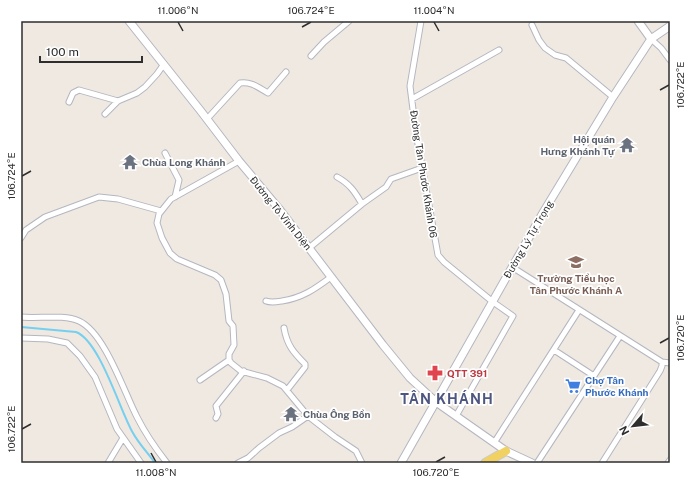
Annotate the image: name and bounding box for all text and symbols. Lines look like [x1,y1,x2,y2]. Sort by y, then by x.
text: 11.006°N [158,4,198,16]
text: 106.724°E [287,4,335,16]
text: 11.004°N [413,4,455,16]
scale bar [40,38,142,64]
text: 100 m [46,45,79,59]
text: 106.722°E [674,62,686,108]
street label: Đường Tân Phước Khánh 06 [408,109,440,239]
place label: Hội quán Hưng Khánh Tự [540,133,616,158]
temple icon: Hội quán Hưng Khánh Tự [618,136,636,154]
text: 106.724°E [5,152,17,200]
temple icon: Chùa Long Khánh [121,153,139,171]
place label: Chùa Long Khánh [142,156,226,168]
street label: Đường Tô Vĩnh Diện [248,174,314,252]
street label: Đường Lý Tự Trọng [501,198,555,280]
school or university icon: Trường Tiểu học Tân Phước Khánh A [567,253,585,271]
place label: Trường Tiểu học Tân Phước Khánh A [530,272,622,296]
text: 106.720°E [674,314,686,362]
pharmacy icon: QTT 391 [426,364,444,382]
place label: QTT 391 [447,367,487,379]
place label: Chợ Tân Phước Khánh [585,374,649,398]
supermarket icon: Chợ Tân Phước Khánh [564,377,582,395]
district label: TÂN KHÁNH [400,390,494,407]
temple icon: Chùa Ông Bổn [282,405,300,423]
text: 106.722°E [5,406,17,452]
north arrow [613,406,653,446]
place label: Chùa Ông Bổn [303,408,371,420]
text: N [617,424,631,437]
text: 11.008°N [135,466,177,478]
text: 106.720°E [412,466,460,478]

